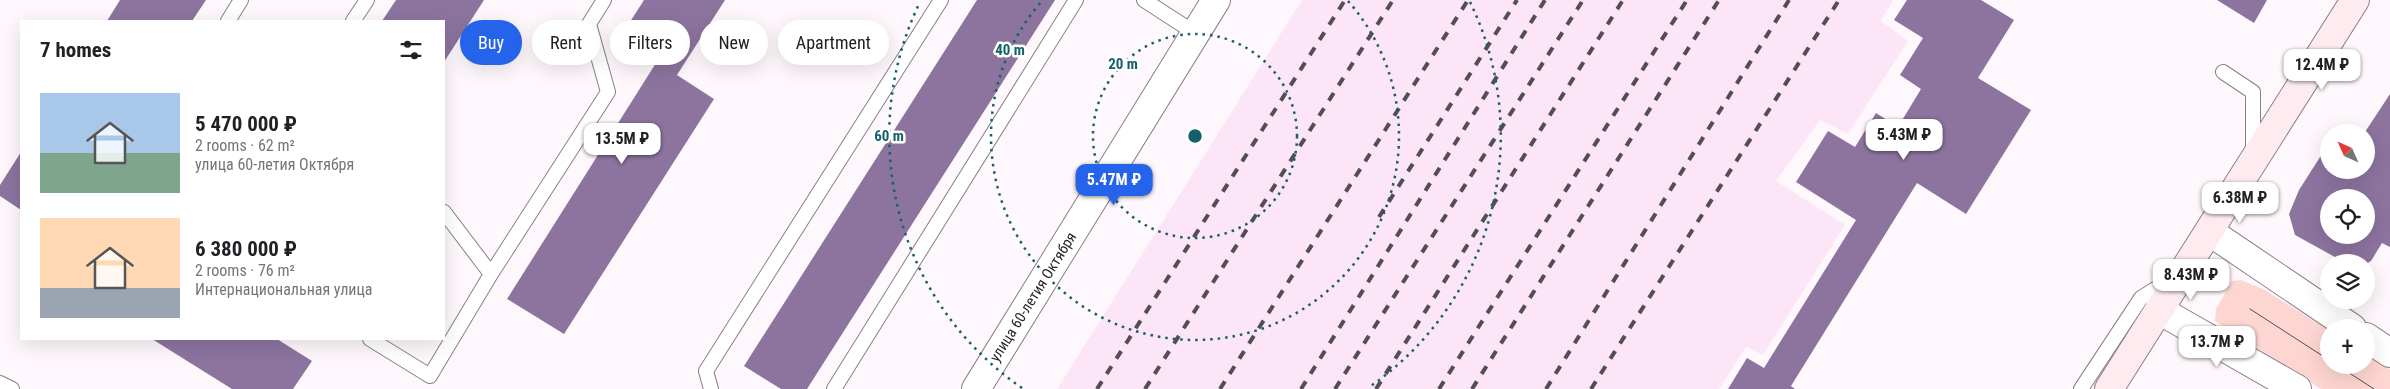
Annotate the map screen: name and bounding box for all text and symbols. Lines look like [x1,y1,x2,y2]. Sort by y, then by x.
chip: Buy [460,20,522,65]
chip: Rent [532,20,600,65]
chip: Filters [610,20,690,65]
chip: New [700,20,768,65]
chip: Apartment [778,20,889,65]
icon: filters [397,36,425,64]
text: 7 homes [40,38,111,62]
text: 40 m [995,41,1025,59]
pin: 12.4M ₽ [2276,48,2368,91]
text: 20 m [1108,55,1138,73]
text: 12.4M ₽ [2295,55,2349,74]
text: 5 470 000 ₽ [195,112,297,136]
icon: home [80,113,140,173]
pin: 5.43M ₽ [1858,119,1950,161]
pin: 13.5M ₽ [576,122,668,165]
north arrow [2320,124,2375,179]
map controls [2320,124,2375,374]
text: 5.43M ₽ [1877,125,1931,144]
text: 60 m [874,127,904,145]
centre of rings [1186,127,1204,145]
text: 13.5M ₽ [595,129,649,148]
text: 2 rooms · 62 m² [195,136,295,155]
text: улица 60-летия Октября [195,155,354,174]
pin: 5.47M ₽ [1068,164,1160,206]
text: 5.47M ₽ [1087,170,1141,189]
pin: 6.38M ₽ [2194,182,2286,224]
text: 6.38M ₽ [2213,188,2267,207]
button: locate [2320,189,2375,244]
street label: улица 60-летия Октября [986,229,1080,365]
text: 6 380 000 ₽ [195,237,297,261]
icon: home [80,238,140,298]
button: layers [2320,254,2375,309]
pin: 8.43M ₽ [2145,258,2237,301]
text: 2 rooms · 76 m² [195,261,295,280]
text: 8.43M ₽ [2164,265,2218,284]
text: Интернациональная улица [195,280,373,299]
button: + [2320,319,2375,374]
pin: 13.7M ₽ [2171,326,2263,368]
text: 13.7M ₽ [2190,332,2244,351]

